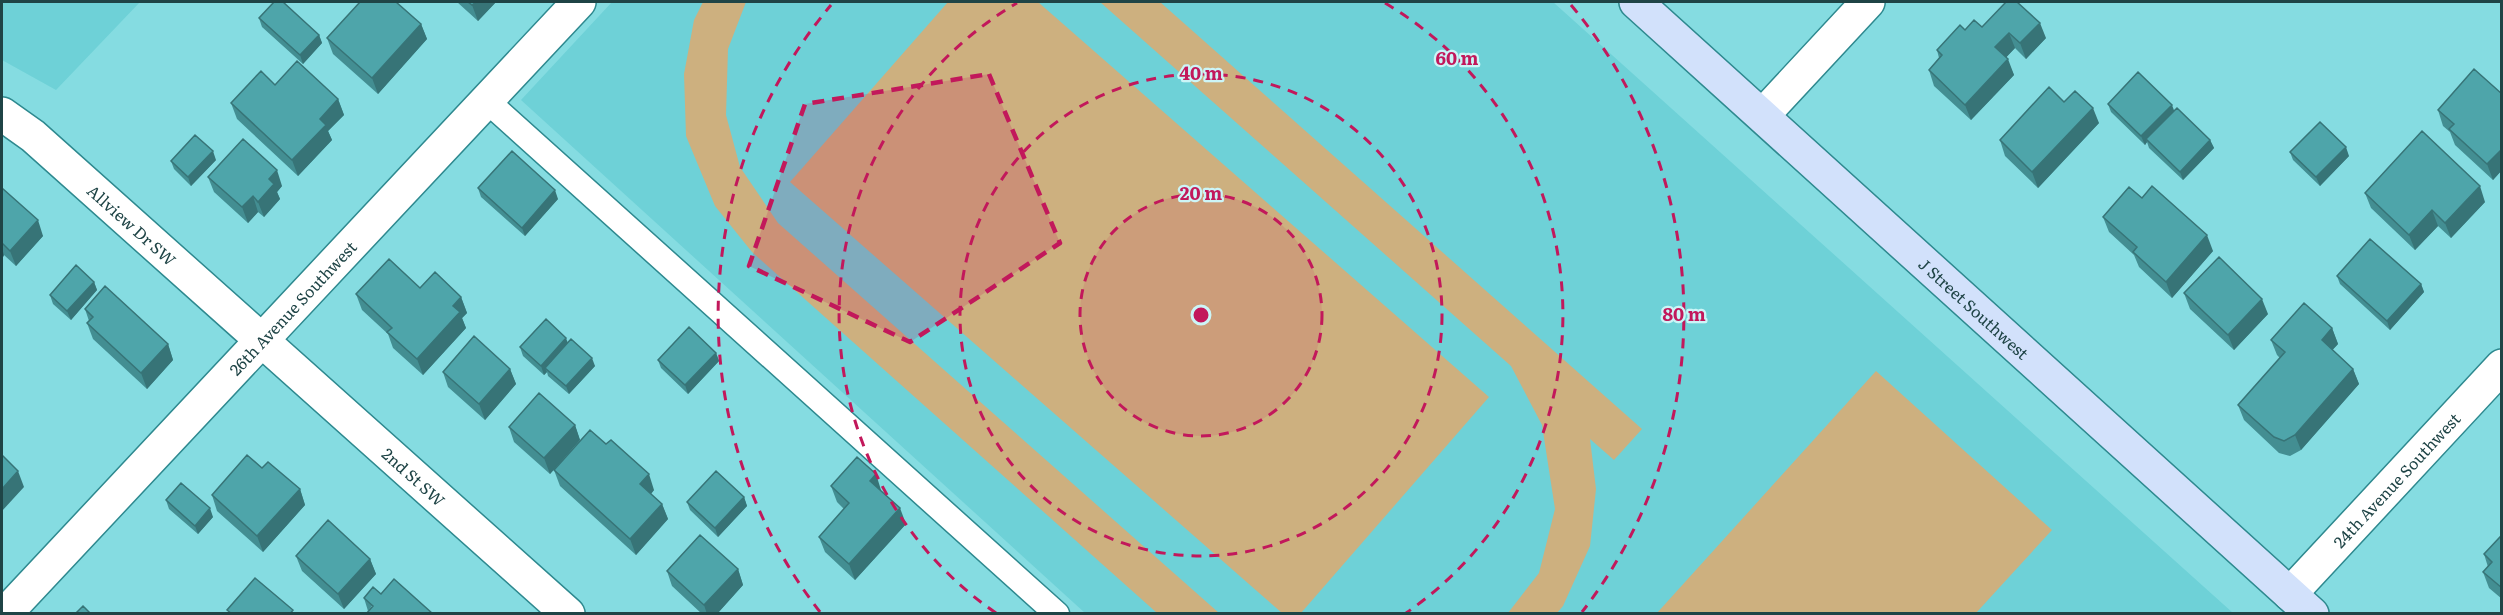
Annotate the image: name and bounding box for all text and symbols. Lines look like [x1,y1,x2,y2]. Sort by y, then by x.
text: 60 m [1435,44,1479,71]
text: 40 m [1179,59,1223,86]
street label: Allview Dr SW [82,178,182,271]
text: 20 m [1180,179,1222,206]
street label: 26th Avenue Southwest [223,235,362,380]
street label: J Street Southwest [1914,252,2035,365]
text: 80 m [1662,300,1706,327]
centre of rings [1191,305,1211,325]
street label: 24th Avenue Southwest [2327,406,2466,553]
street label: 2nd St SW [377,442,451,512]

